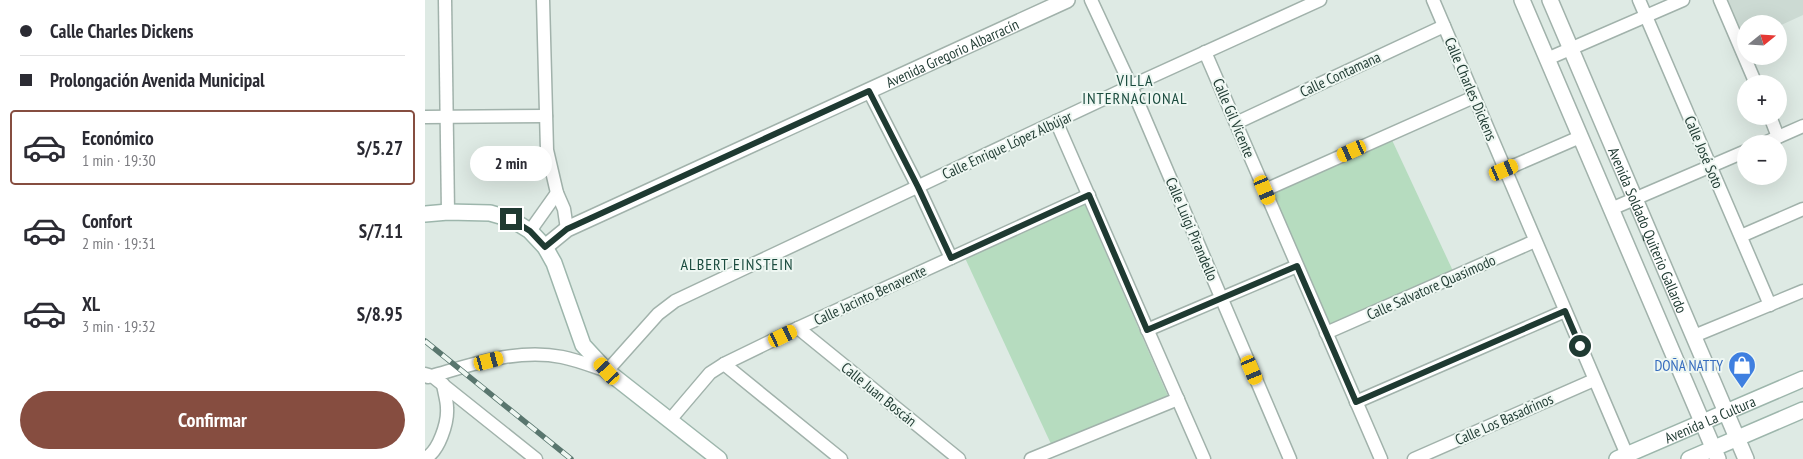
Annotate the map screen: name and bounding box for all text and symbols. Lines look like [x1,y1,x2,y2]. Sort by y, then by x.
street label: Avenida Gregorio Albarracín [883,14,1022,91]
north arrow [1737,15,1787,65]
map controls [1737,15,1787,185]
text: Calle Charles Dickens [50,19,193,43]
street label: Calle Charles Dickens [1441,34,1501,144]
street label: Calle Contamana [1297,47,1383,101]
text: Prolongación Avenida Municipal [50,68,265,92]
district label: VILLA INTERNACIONAL [1082,70,1188,108]
button: + [1737,75,1787,125]
street label: Calle Gil Vicente [1209,76,1259,160]
street label: Calle Enrique López Albújar [939,106,1076,183]
street label: Calle José Soto [1680,113,1728,191]
icon: car [22,125,67,170]
text: Económico [82,126,154,150]
button: − [1737,135,1787,185]
text: S/5.27 [357,136,403,160]
car [1335,138,1368,164]
street label: Avenida Soldado Quiterio Gallardo [1604,144,1692,316]
callout: 2 min [470,146,552,182]
text: 1 min · 19:30 [82,150,156,170]
text: 2 min [495,153,527,173]
car [1487,157,1520,183]
car [1252,173,1277,207]
street label: Calle Luigi Pirandello [1162,174,1222,284]
icon: car [22,208,67,253]
route end [500,208,522,230]
text: Confort [82,209,132,233]
text: S/7.11 [359,219,403,243]
text: 2 min · 19:31 [82,233,156,253]
street label: Calle Salvatore Quasimodo [1364,250,1498,324]
district label: ALBERT EINSTEIN [681,254,793,274]
street label: Calle Jacinto Benavente [811,261,929,329]
icon: car [22,291,67,336]
text: XL [82,292,100,316]
text: S/8.95 [357,302,403,326]
text: 3 min · 19:32 [82,316,156,336]
car [766,323,799,349]
route start [1569,335,1591,357]
car [472,350,505,372]
shop icon: DOÑA NATTY [1727,350,1757,389]
car [1239,353,1264,387]
car [591,355,622,387]
place label: DOÑA NATTY [1654,356,1723,375]
street label: Calle Juan Boscán [837,358,921,430]
street label: Calle Los Basadrinos [1452,389,1556,449]
button: Confirmar [20,391,405,449]
street label: Avenida La Cultura [1661,391,1758,447]

